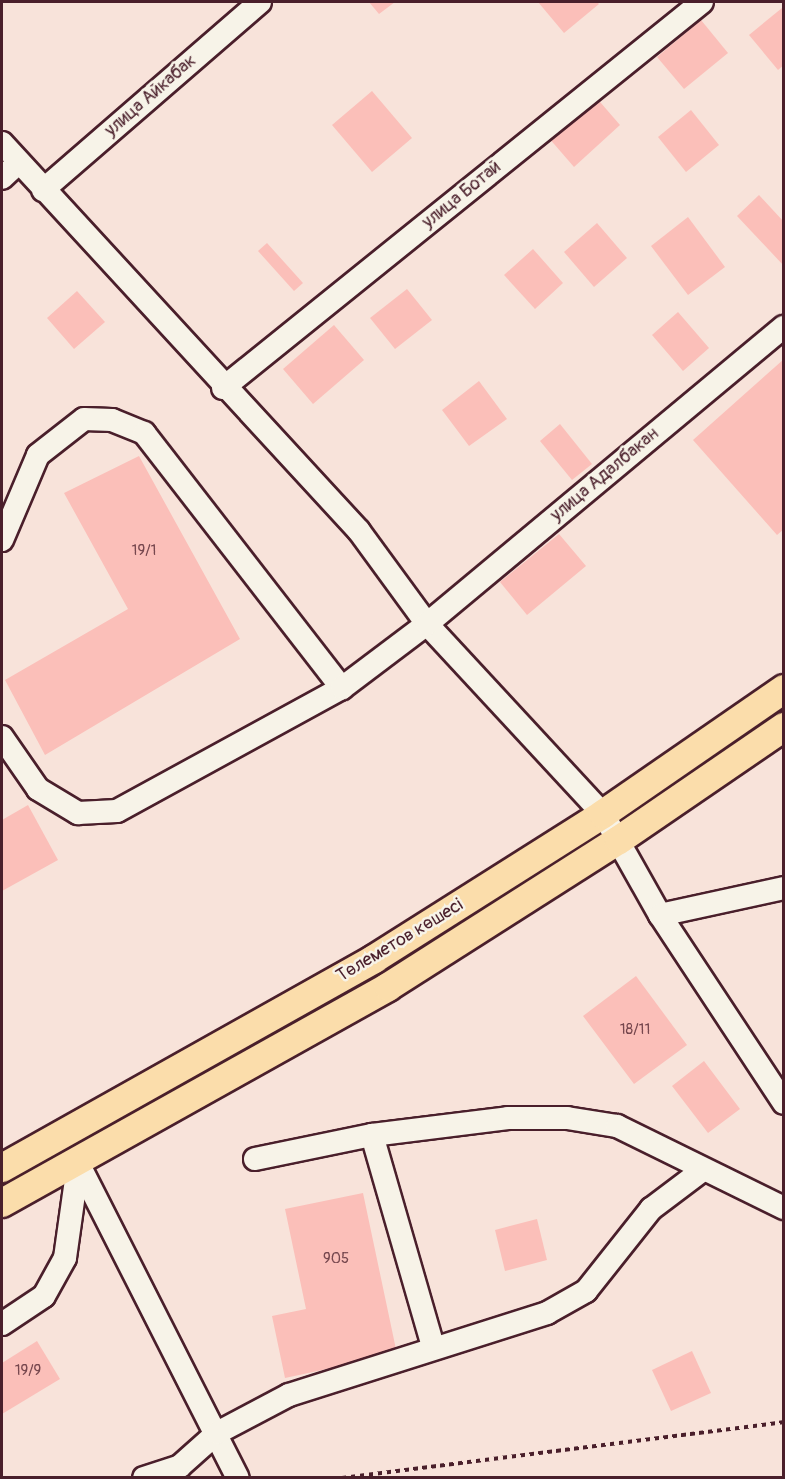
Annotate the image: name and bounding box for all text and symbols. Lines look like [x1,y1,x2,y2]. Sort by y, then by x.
street label: улица Айкабак [101,50,201,142]
street label: улица Ботай [418,157,506,233]
street label: улица Адалбакан [547,424,663,526]
house number: 19/1 [132,542,156,560]
street label: Төлеметов көшесі [333,895,467,987]
house number: 18/11 [620,1021,650,1039]
house number: 905 [323,1250,349,1268]
house number: 19/9 [15,1362,41,1380]

